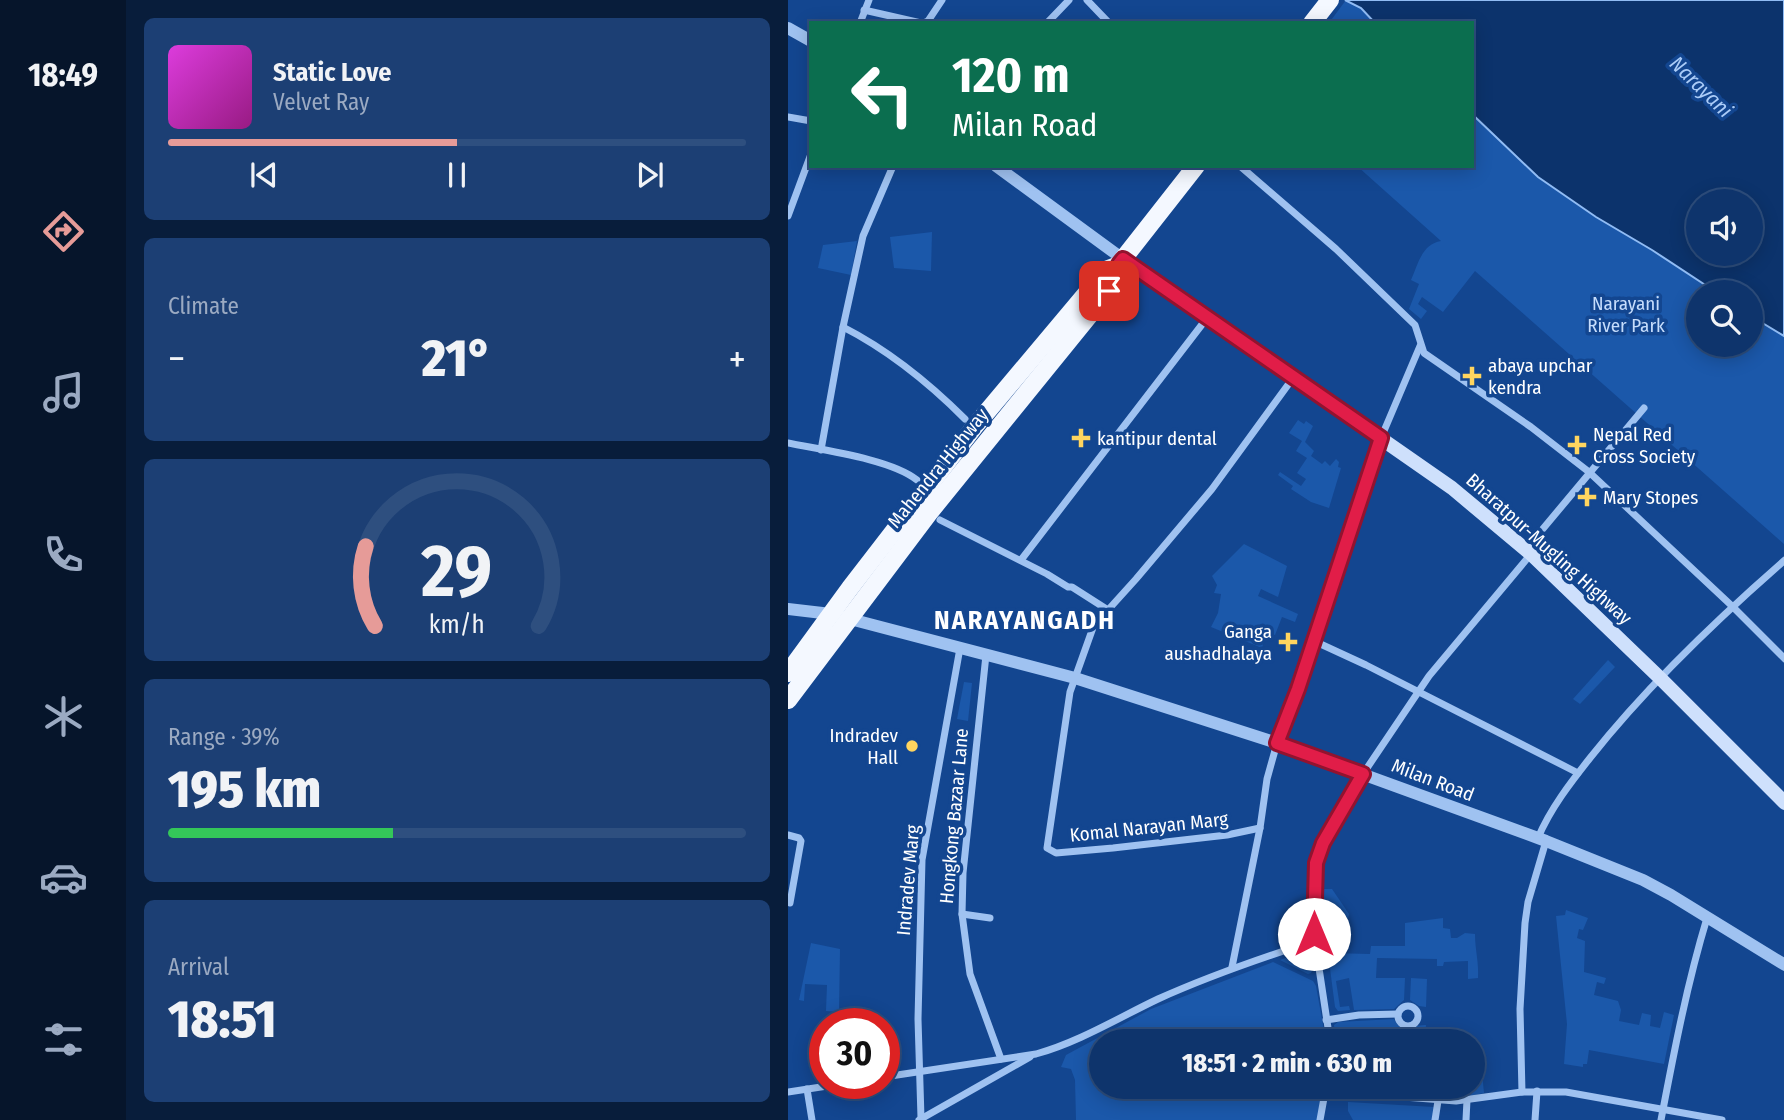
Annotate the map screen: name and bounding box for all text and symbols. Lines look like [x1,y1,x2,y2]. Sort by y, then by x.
text: 120 m [952,46,1070,105]
icon: left [837,49,928,140]
water label: Narayani [1664,51,1738,124]
text: 18:49 [28,56,98,94]
text: Static Love [273,57,391,88]
text: Velvet Ray [273,88,369,116]
text: Milan Road [952,106,1098,144]
icon: previous [245,156,283,194]
icon: pause [438,156,476,194]
icon: next [631,156,669,194]
map controls [1686,189,1763,357]
button: sound [1686,189,1763,266]
icon: directions [39,207,88,256]
pin [1079,261,1139,321]
icon: arrive [1090,272,1128,310]
button: search [1686,280,1763,357]
text: Climate [168,292,239,320]
park label: Narayani River Park [1587,292,1665,337]
text: 21° [422,327,492,390]
text: − [168,336,185,382]
text: + [729,336,746,382]
place label: abaya upchar kendra [1488,354,1593,399]
marker: abaya upchar kendra [1462,366,1482,386]
icon: music [39,368,88,417]
street label: Mahendra Highway [883,403,994,532]
place label: Nepal Red Cross Society [1593,423,1696,468]
place label: kantipur dental [1097,427,1217,450]
marker: kantipur dental [1071,428,1091,448]
marker: Nepal Red Cross Society [1567,435,1587,455]
street label: Bharatpur-Mugling Highway [1461,469,1637,630]
place label: Mary Stopes [1603,486,1698,509]
marker: Mary Stopes [1577,487,1597,507]
text: 29 [421,528,492,615]
icon: phone [39,530,88,579]
district label: NARAYANGADH [934,605,1116,636]
text: km/h [429,610,485,640]
place label: Ganga aushadhalaya [1165,620,1272,665]
marker: Ganga aushadhalaya [1278,632,1298,652]
icon: climate [39,692,88,741]
text: Range · 39% [168,723,280,751]
place label: Indradev Hall [830,724,899,769]
street label: Hongkong Bazaar Lane [935,727,973,905]
marker: Indradev Hall [904,738,920,754]
street label: Milan Road [1389,754,1477,806]
text: 195 km [168,758,321,821]
street label: Komal Narayan Marg [1069,807,1229,847]
street label: Indradev Marg [892,824,924,936]
icon: car [39,853,88,902]
position arrow [1277,897,1351,971]
text: Arrival [168,953,229,981]
text: 18:51 [168,988,277,1051]
speed limit sign: 30 [809,1008,900,1099]
icon: filters [39,1015,88,1064]
text: 18:51 · 2 min · 630 m [1182,1048,1392,1079]

